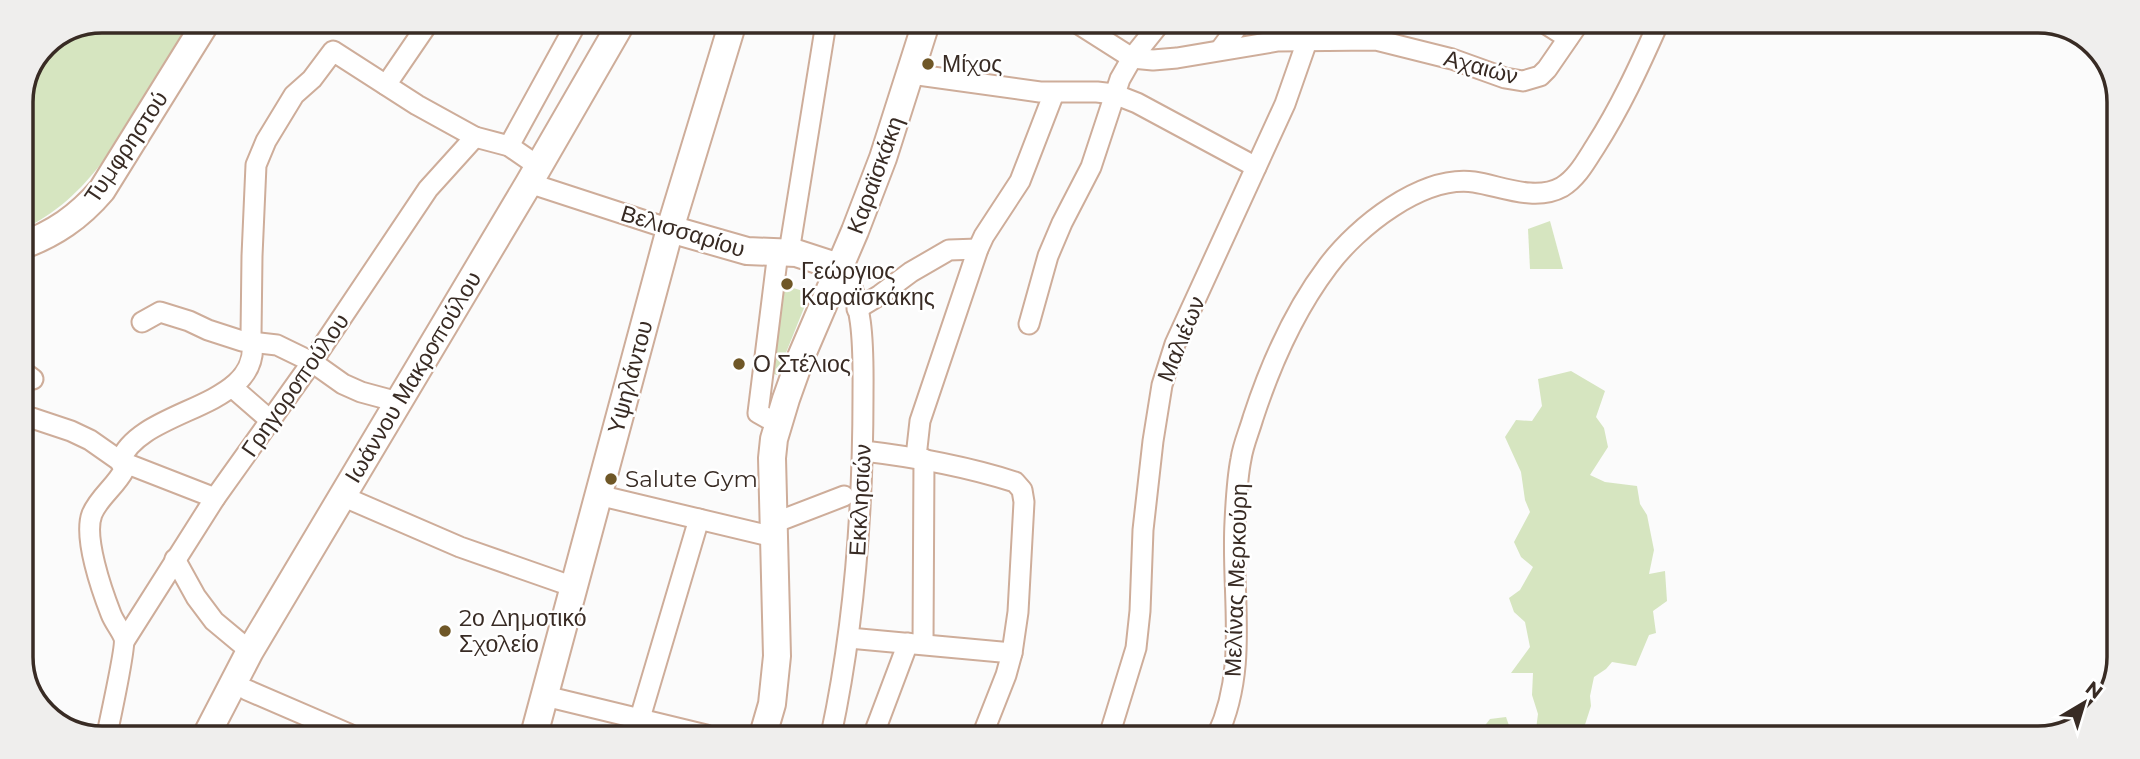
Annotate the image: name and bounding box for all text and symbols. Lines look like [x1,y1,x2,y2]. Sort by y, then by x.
street label: Αχαιών [1441,44,1521,90]
place label: Μίχος [942,50,1002,78]
marker: Μίχος [920,56,936,72]
street label: Τυμφρηστού [78,86,174,208]
street label: Καραϊσκάκη [841,112,909,238]
street label: Βελισσαρίου [618,199,748,263]
place label: Γεώργιος Καραϊσκάκης [801,257,935,311]
street label: Ιωάννου Μακροπούλου [339,266,487,488]
marker: Γεώργιος Καραϊσκάκης [779,276,795,292]
street label: Μαλιέων [1151,292,1211,386]
street label: Γρηγοροπούλου [235,308,355,462]
street label: Υψηλάντου [601,317,659,437]
place label: Ο Στέλιος [753,350,851,378]
marker: Ο Στέλιος [731,356,747,372]
street label: Εκκλησιών [843,443,877,557]
place label: Salute Gym [625,465,758,493]
marker: Salute Gym [603,471,619,487]
street label: Μελίνας Μερκούρη [1219,483,1253,677]
place label: 2ο Δημοτικό Σχολείο [459,604,586,658]
marker: 2ο Δημοτικό Σχολείο [437,623,453,639]
north arrow [2049,668,2119,738]
text: N [2081,676,2107,704]

